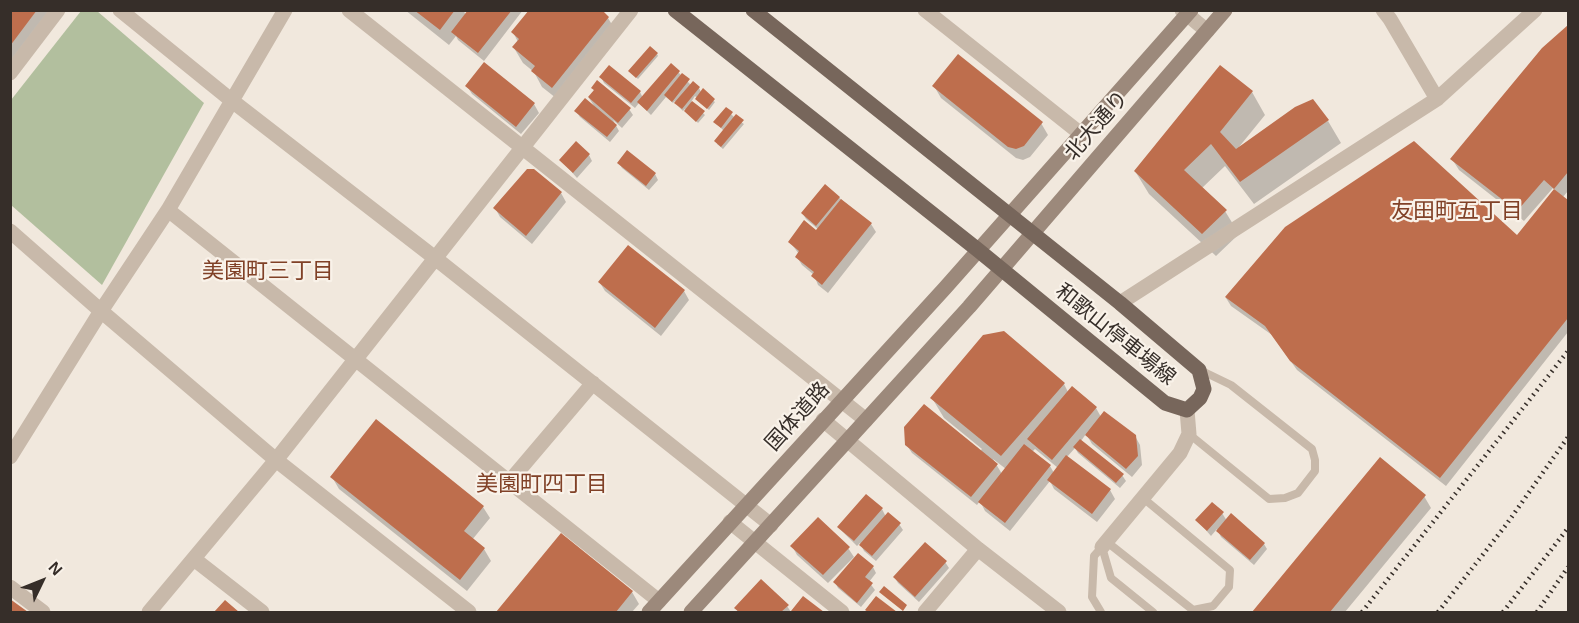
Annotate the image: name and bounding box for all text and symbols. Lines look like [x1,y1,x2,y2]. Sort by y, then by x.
street label: 北大通り [1060,86,1134,166]
district label: 友田町五丁目 [1391,199,1523,225]
district label: 美園町三丁目 [202,259,334,285]
street label: 和歌山停車場線 [1050,279,1180,391]
street label: 国体道路 [761,377,835,457]
district label: 美園町四丁目 [476,472,608,498]
north arrow [12,551,72,611]
text: N [45,558,66,578]

